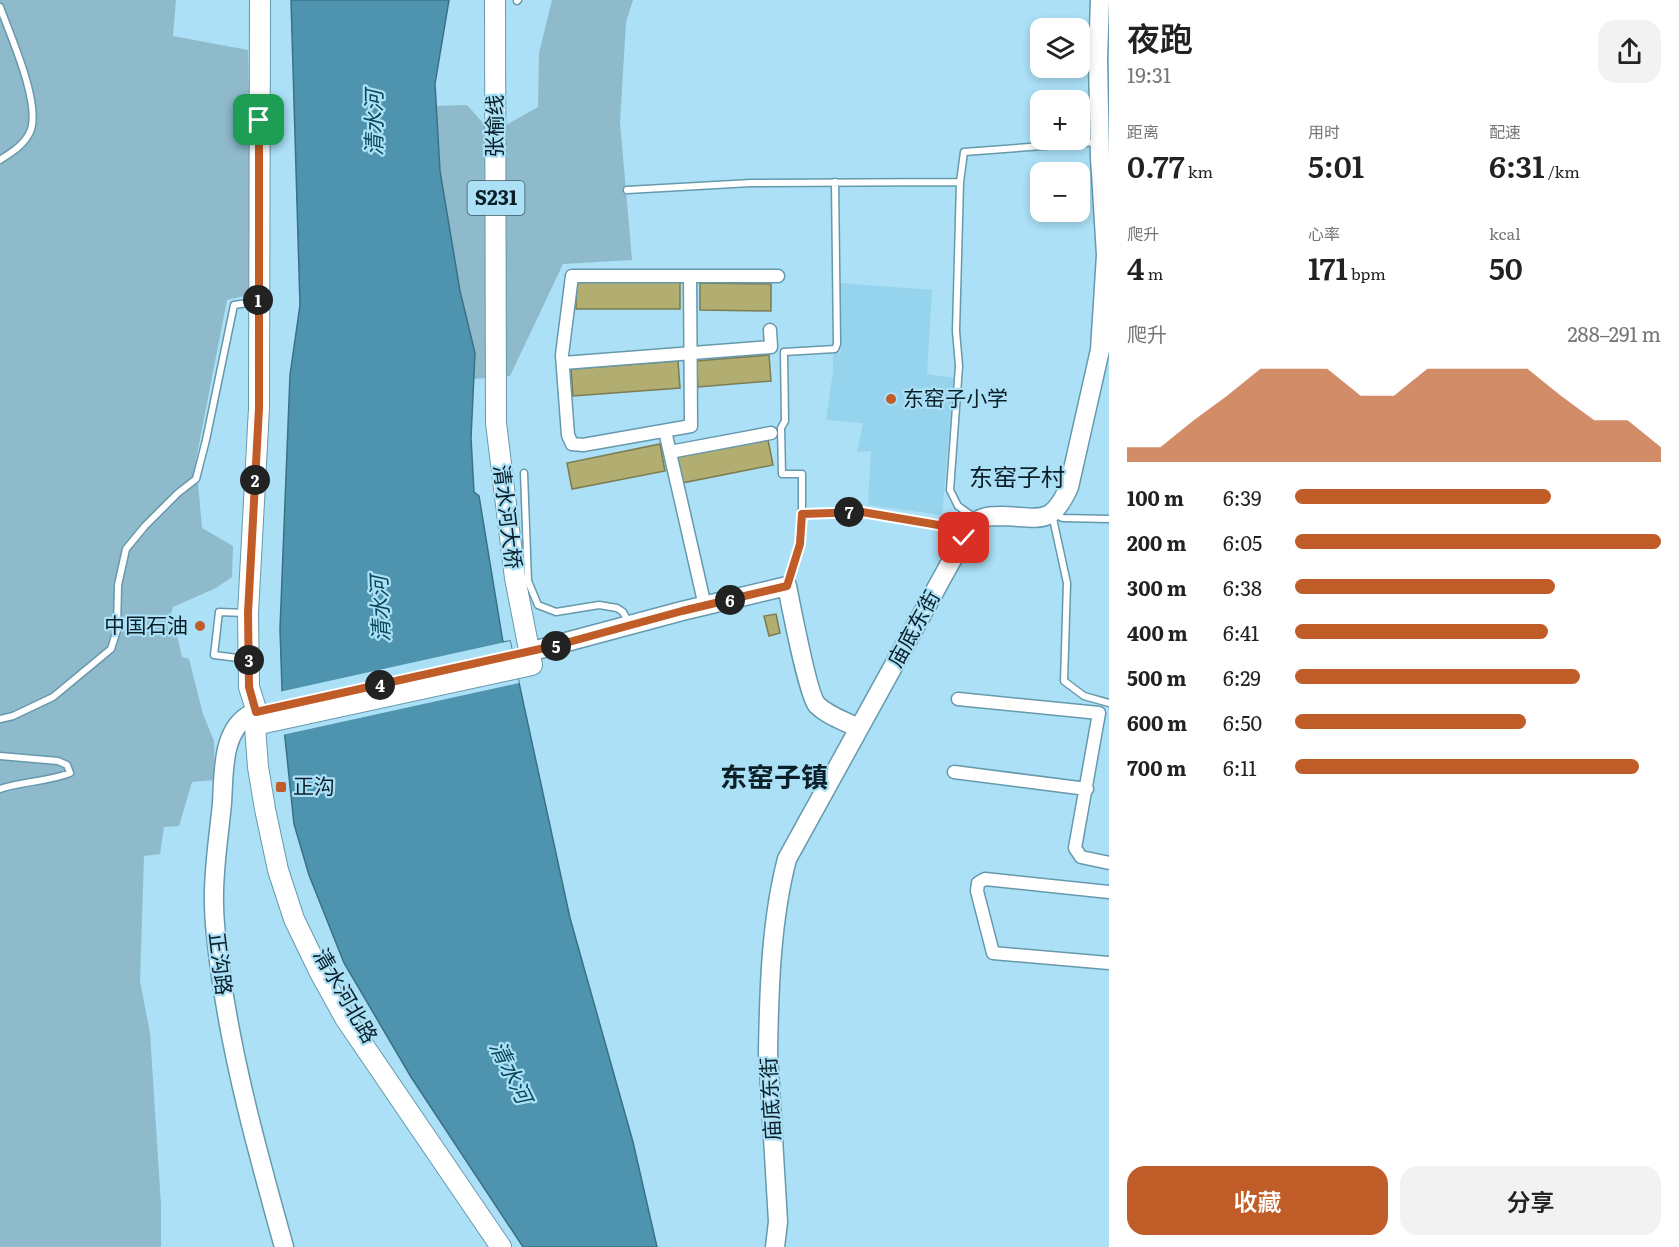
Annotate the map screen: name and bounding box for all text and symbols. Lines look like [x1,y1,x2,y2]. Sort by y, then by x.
text: 夜跑 [1127,12,1193,61]
map controls [1030,18,1090,222]
button: layers [1030,18,1090,78]
button: share [1598,20,1661,83]
text: 19:31 [1127,59,1171,89]
water label: 清水河 [356,86,389,156]
button: + [1030,90,1090,150]
pin [233,94,284,145]
street label: 张榆线 [477,95,508,158]
icon: arrive [242,103,275,136]
text: 距离 [1127,119,1159,143]
text: 用时 [1308,119,1340,143]
text: 配速 [1489,119,1521,143]
text: 0.77 [1127,143,1185,187]
text: 5:01 [1308,143,1364,187]
text: 6:31 [1489,143,1545,187]
text: km [1185,159,1213,183]
text: /km [1545,159,1580,183]
button: − [1030,162,1090,222]
road number: S231 [468,181,524,215]
text: 爬升 [1127,221,1159,245]
text: 心率 [1308,221,1340,245]
text: kcal [1489,221,1521,245]
text: 4 [1127,245,1144,289]
text: 171 [1308,245,1348,289]
text: 50 [1489,245,1523,289]
text: m [1144,261,1163,285]
text: bpm [1348,261,1386,285]
pin: 1 [243,285,273,315]
text: 1 [255,288,261,312]
text: 爬升 [1127,318,1167,348]
text: 288–291 m [1567,318,1661,348]
place label: 东窑子小学 [903,381,1008,412]
marker: 东窑子小学 [884,392,898,406]
district label: 东窑子村 [969,458,1065,493]
street label: 清水河大桥 [488,463,531,571]
pin: 2 [240,465,270,495]
text: 2 [251,468,259,492]
text: 100 m [1127,482,1184,512]
text: 6:39 [1223,482,1262,512]
pin: 7 [834,497,864,527]
text: 7 [845,500,853,524]
pin [938,512,989,563]
icon: check [947,521,980,554]
text: 200 m [1127,527,1186,557]
text: 6:05 [1223,527,1262,557]
water label: 清水河 [361,572,396,643]
text: 300 m [1127,572,1187,602]
text: 6:38 [1223,572,1262,602]
street label: 庙底东街 [878,584,946,672]
pin: 6 [715,585,745,615]
text: 6 [725,588,735,612]
place label: 中国石油 [104,608,188,639]
text: 400 m [1127,617,1188,647]
text: 6:41 [1223,617,1259,647]
marker: 中国石油 [193,619,207,633]
pin: 5 [541,631,571,661]
text: 5 [552,634,560,658]
pin: 3 [234,645,264,675]
text: 3 [245,648,253,672]
text: 500 m [1127,662,1186,692]
text: 6:29 [1223,662,1261,692]
pin: 4 [365,670,395,700]
text: 4 [375,673,385,697]
text: 600 m [1127,707,1187,737]
text: 6:50 [1223,707,1262,737]
text: 700 m [1127,752,1186,782]
text: 6:11 [1223,752,1257,782]
district label: 东窑子镇 [720,755,828,795]
place label: 正沟 [293,769,335,800]
marker: 正沟 [274,780,288,794]
street label: 正沟路 [203,931,242,997]
street label: 清水河北路 [307,942,387,1048]
water label: 清水河 [483,1034,543,1112]
street label: 庙底东街 [751,1056,786,1142]
button: 收藏 [1127,1166,1388,1235]
button: 分享 [1400,1166,1661,1235]

